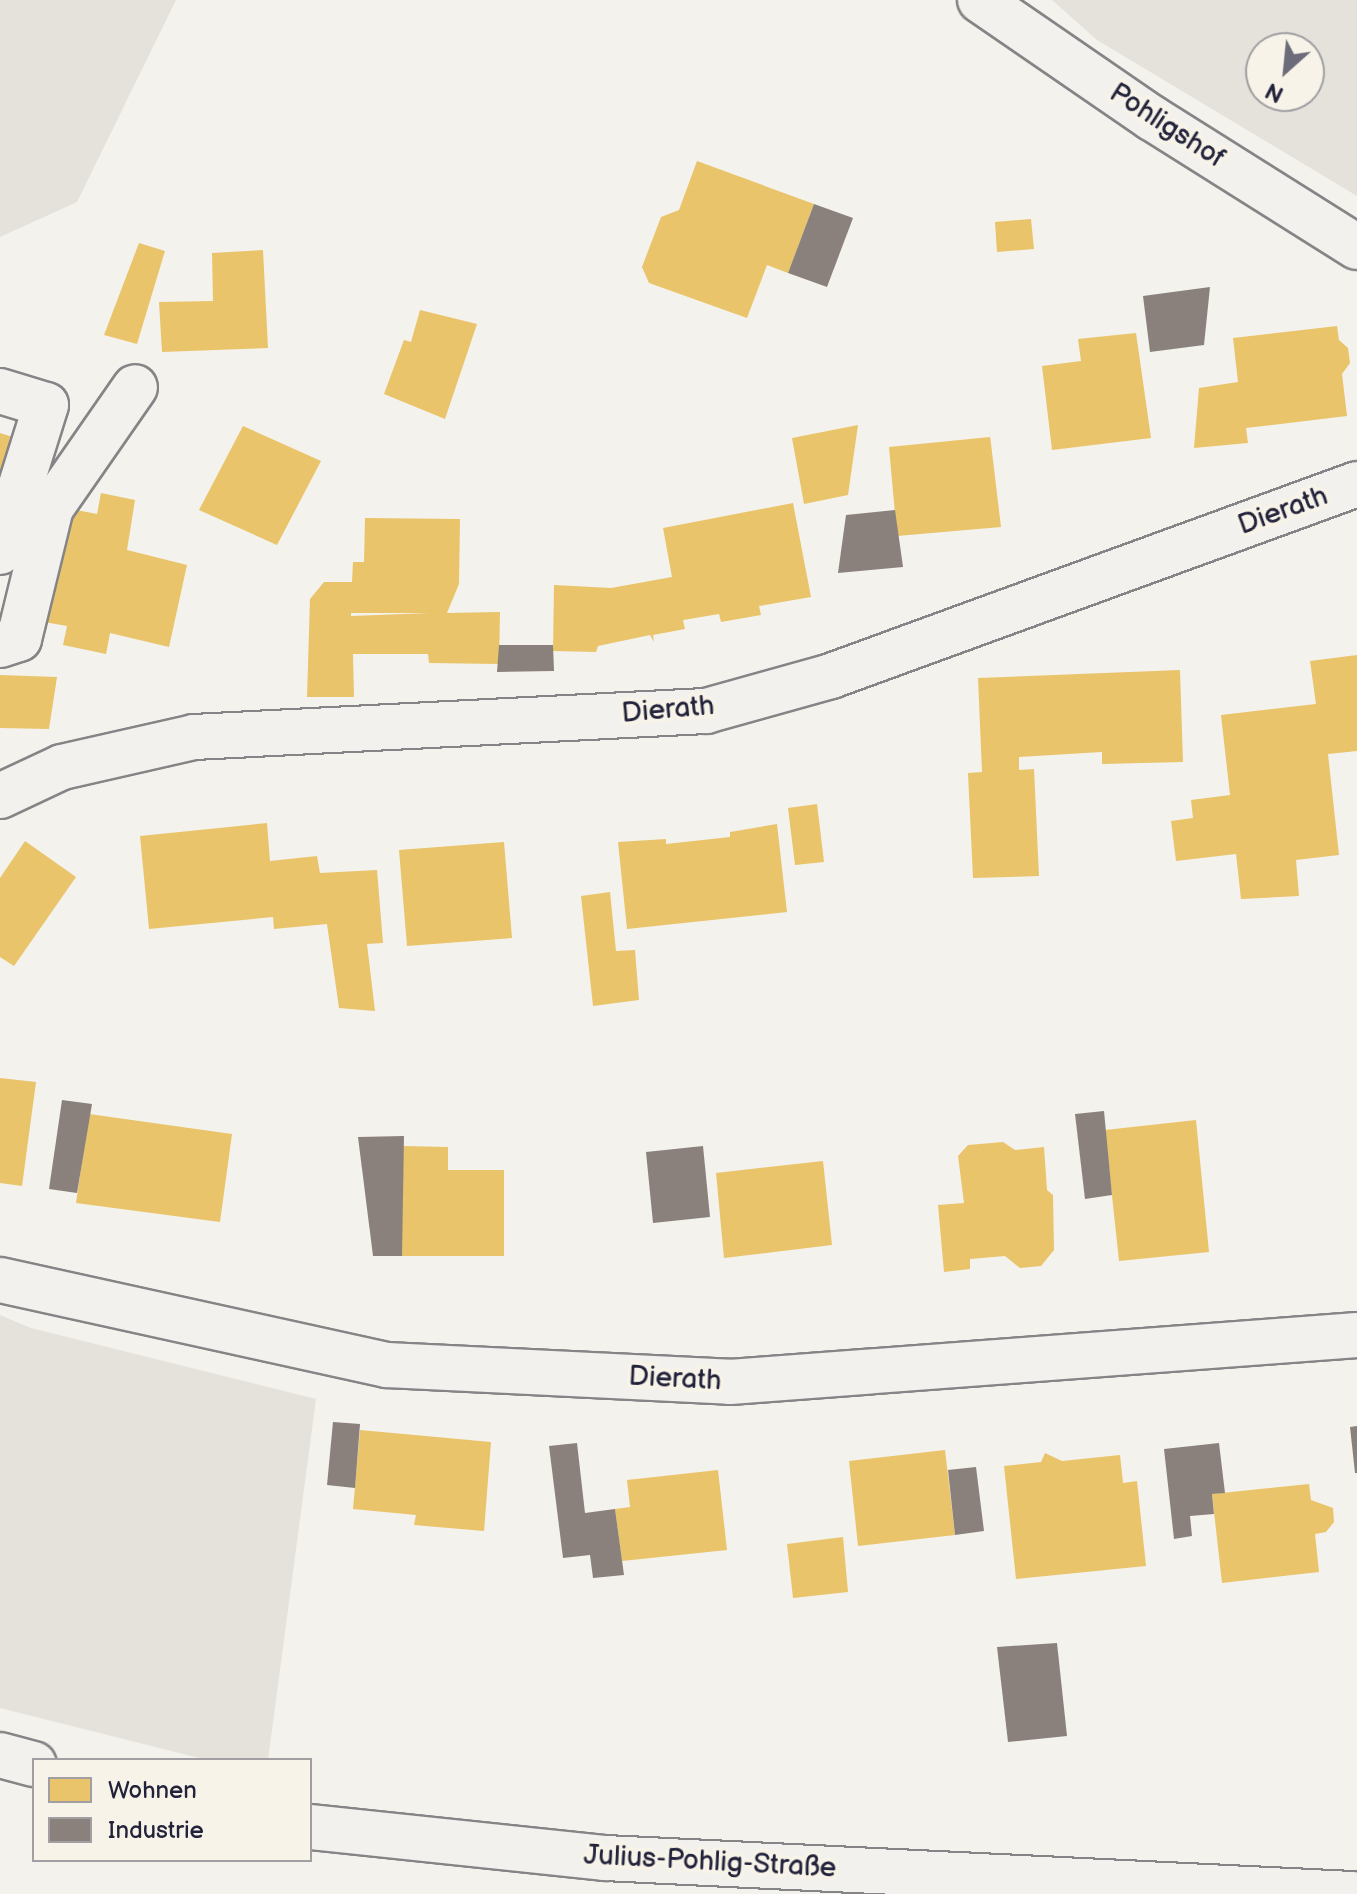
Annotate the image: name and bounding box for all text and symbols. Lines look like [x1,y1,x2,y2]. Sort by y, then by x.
north arrow [1245,32,1325,112]
street label: Pohligshof [1103,76,1231,176]
text: N [1261,76,1288,108]
street label: Dierath [1234,479,1332,543]
street label: Dierath [620,689,716,731]
street label: Dierath [628,1360,722,1398]
legend [32,1758,312,1862]
text: Wohnen [108,1776,197,1805]
text: Industrie [108,1816,204,1845]
street label: Julius-Pohlig-Straße [583,1839,837,1885]

